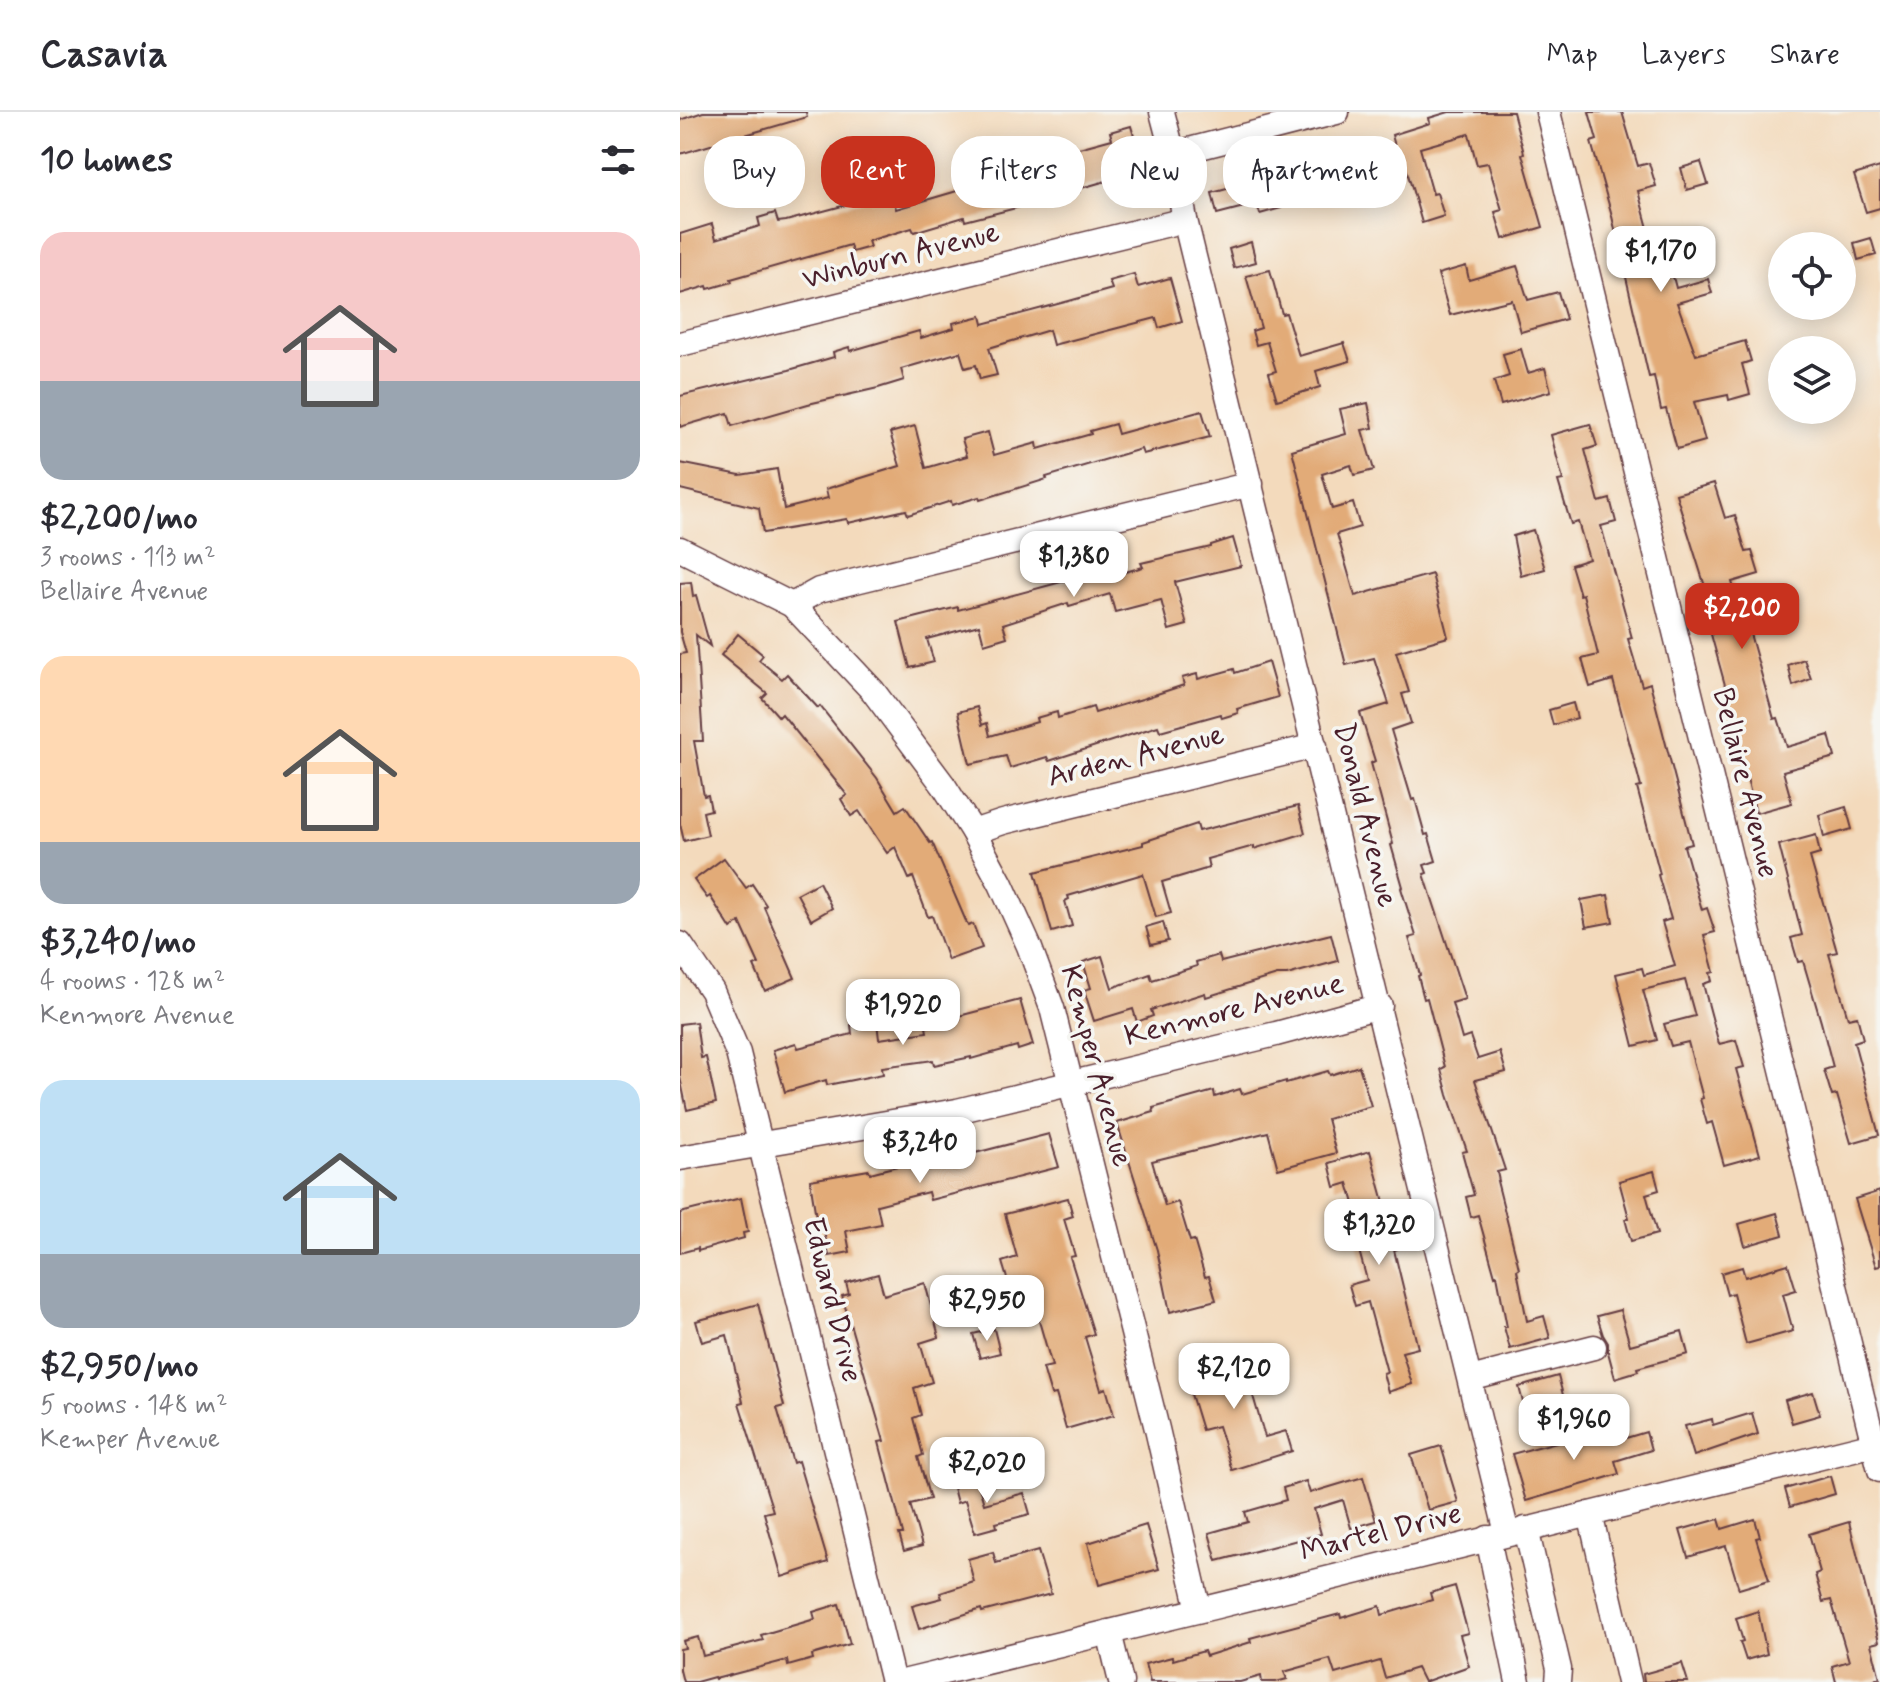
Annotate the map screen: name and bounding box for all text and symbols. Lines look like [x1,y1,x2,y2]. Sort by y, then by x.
text: Casavia [40,31,168,80]
text: Map [1547,37,1598,74]
text: Layers [1642,37,1726,74]
text: Share [1770,37,1840,74]
chip: Buy [704,136,805,208]
chip: Rent [821,136,935,208]
chip: Filters [951,136,1085,208]
chip: New [1101,136,1207,208]
chip: Apartment [1223,136,1407,208]
text: 10 homes [40,138,173,183]
icon: filters [596,138,640,182]
street label: Winburn Avenue [798,213,1004,299]
pin: $1,170 [1596,226,1726,294]
map controls [1768,232,1856,424]
button: locate [1768,232,1856,320]
text: $1,170 [1625,235,1697,269]
icon: home [268,284,412,428]
button: layers [1768,336,1856,424]
text: $2,200/mo [40,496,198,541]
pin: $1,380 [1009,531,1139,599]
text: $1,380 [1038,540,1110,574]
text: 3 rooms · 113 m² [40,541,216,575]
text: Bellaire Avenue [40,575,208,609]
pin: $2,200 [1677,583,1807,651]
text: $2,200 [1703,592,1781,626]
street label: Bellaire Avenue [1703,684,1787,882]
icon: home [268,708,412,852]
street label: Arden Avenue [1044,715,1228,797]
street label: Donald Avenue [1323,719,1407,911]
text: $3,240/mo [40,920,196,965]
street label: Kemper Avenue [1050,961,1142,1171]
street label: Kenmore Avenue [1120,964,1348,1056]
text: 4 rooms · 128 m² [40,965,225,999]
pin: $1,920 [838,979,968,1047]
text: $1,920 [864,988,942,1022]
text: Kenmore Avenue [40,999,235,1033]
pin: $3,240 [855,1117,985,1185]
text: $3,240 [882,1126,958,1160]
icon: home [268,1132,412,1276]
pin: $1,320 [1314,1199,1444,1267]
text: $1,320 [1342,1208,1416,1242]
street label: Edward Drive [793,1214,871,1386]
pin: $2,950 [922,1275,1052,1343]
text: $2,950 [948,1284,1026,1318]
pin: $2,120 [1169,1343,1299,1411]
text: $2,950/mo [40,1344,199,1389]
text: $2,120 [1197,1352,1271,1386]
text: 5 rooms · 148 m² [40,1389,227,1423]
pin: $1,960 [1509,1394,1639,1462]
text: $1,960 [1537,1403,1611,1437]
text: Kemper Avenue [40,1423,220,1457]
pin: $2,020 [922,1437,1052,1505]
text: $2,020 [948,1446,1026,1480]
street label: Martel Drive [1296,1494,1466,1572]

